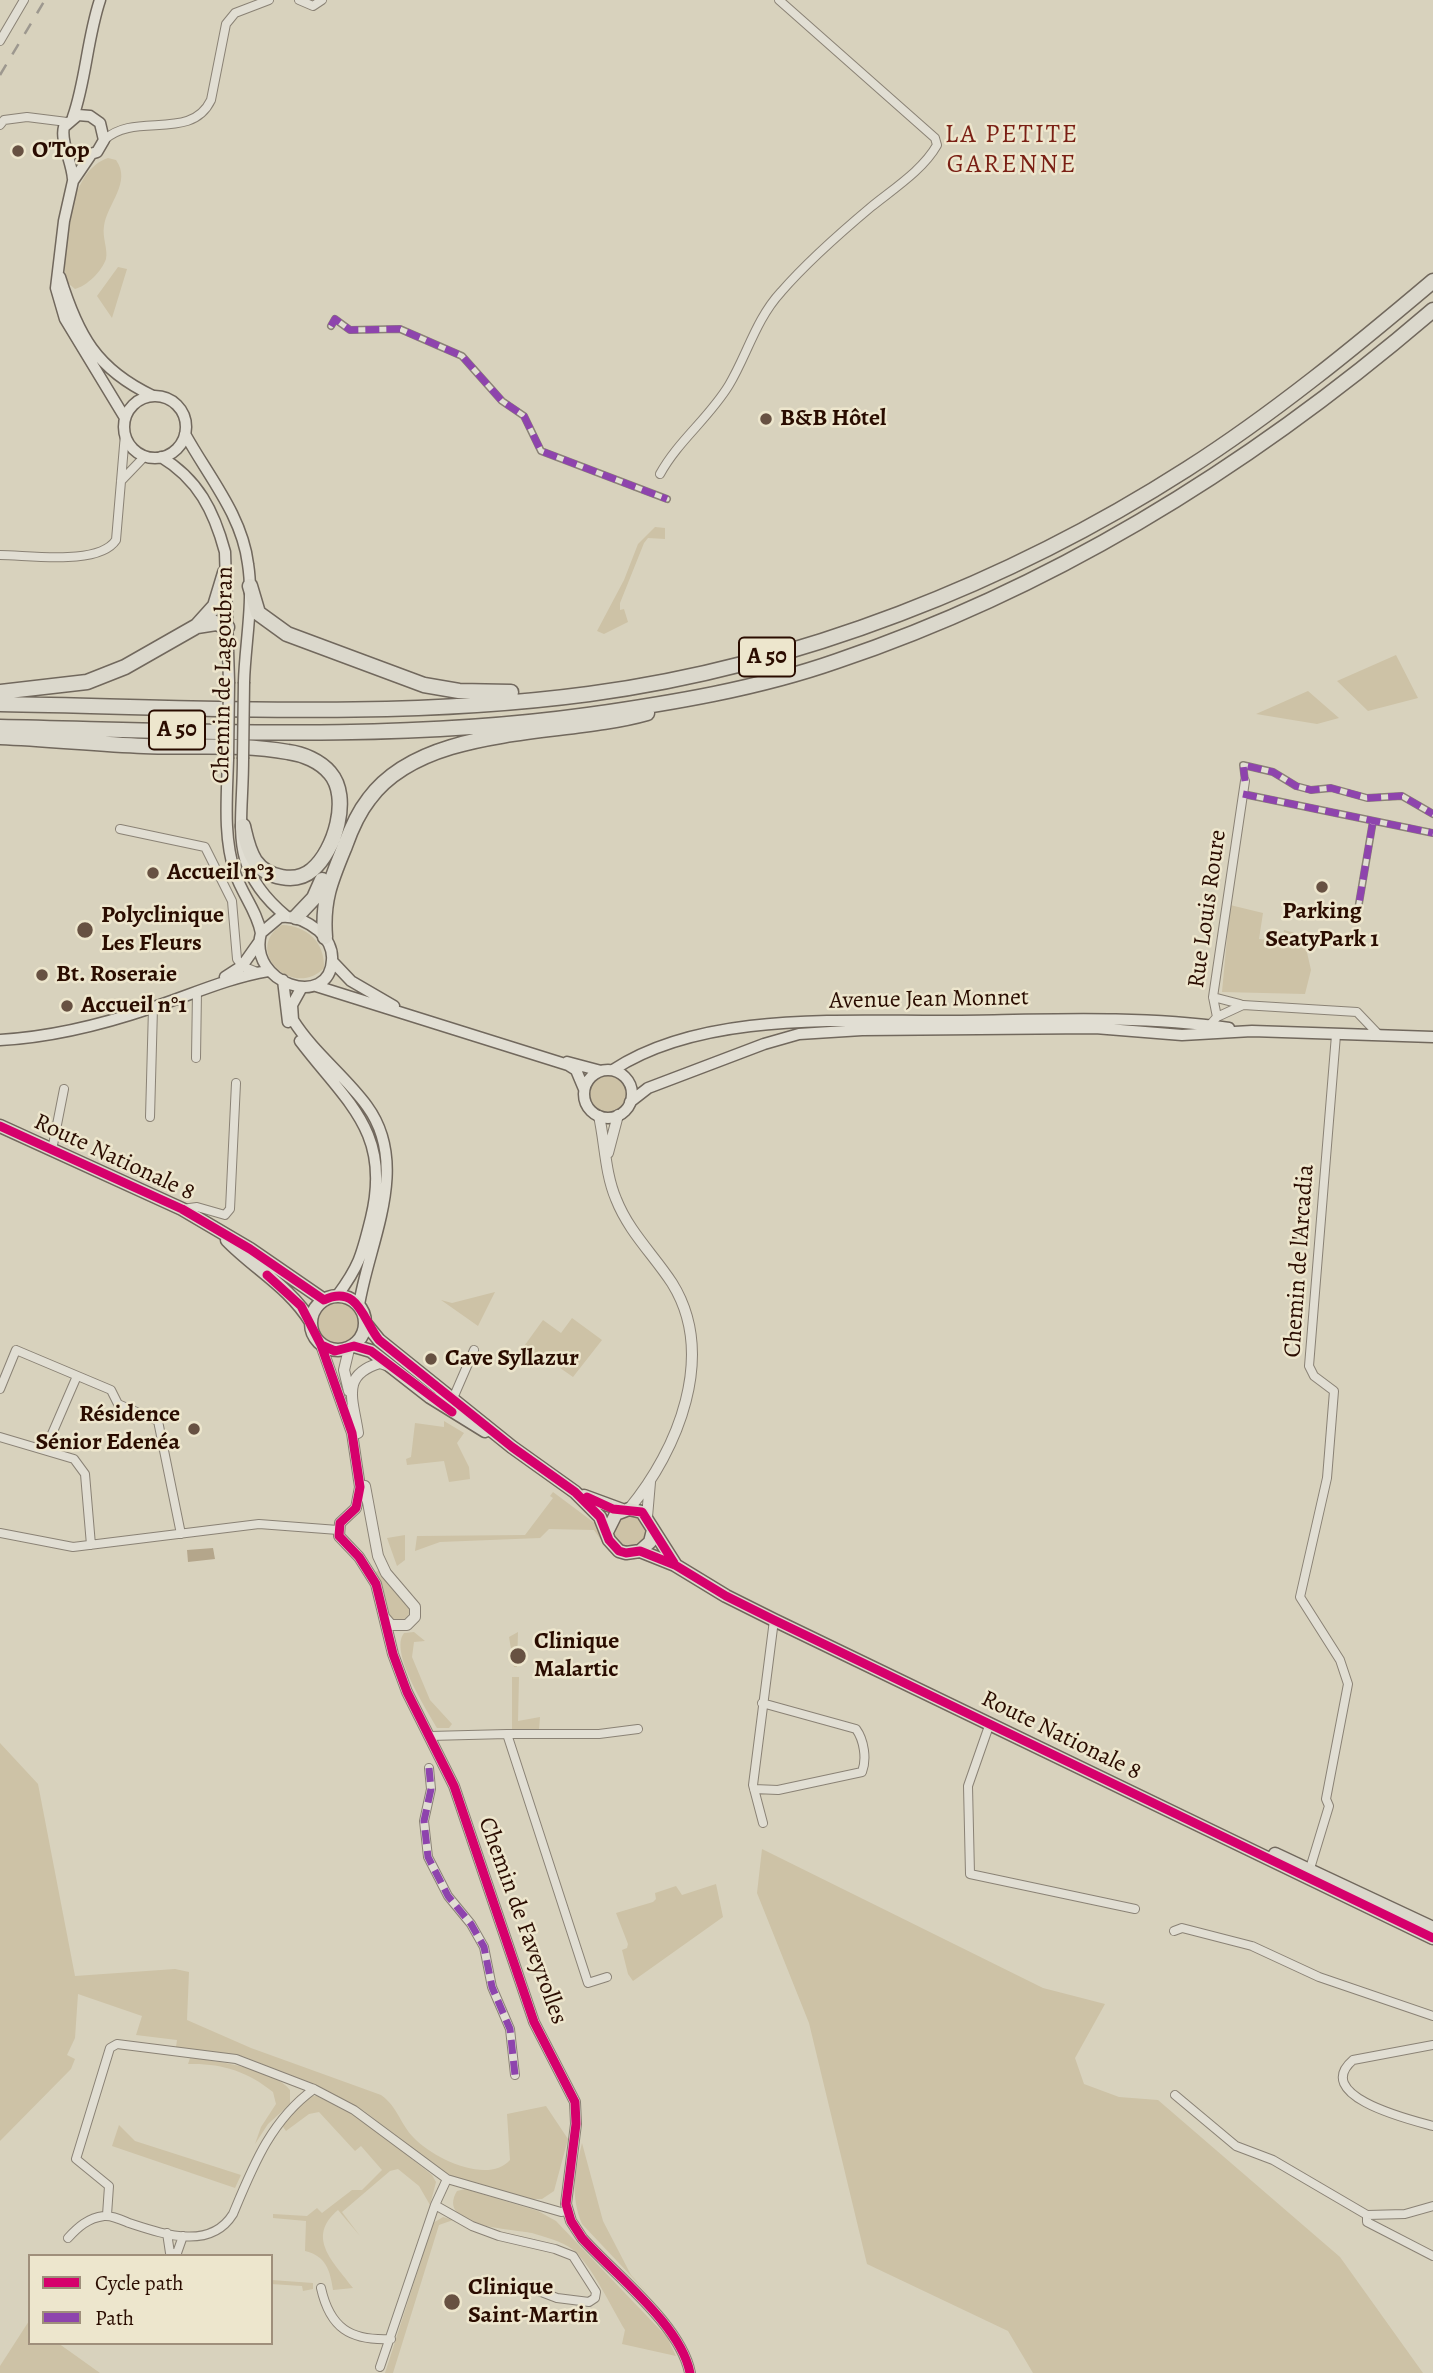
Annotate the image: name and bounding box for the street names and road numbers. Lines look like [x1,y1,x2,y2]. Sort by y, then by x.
street label: Chemin de Lagoubran [208,566,240,784]
road number: A 50 [739,638,795,677]
road number: A 50 [149,710,205,750]
street label: Rue Louis Roure [1183,828,1233,990]
street label: Avenue Jean Monnet [829,984,1029,1016]
street label: Route Nationale 8 [29,1108,199,1208]
street label: Chemin de l'Arcadia [1279,1163,1321,1359]
street label: Route Nationale 8 [976,1685,1146,1787]
street label: Chemin de Faveyrolles [471,1813,573,2029]

